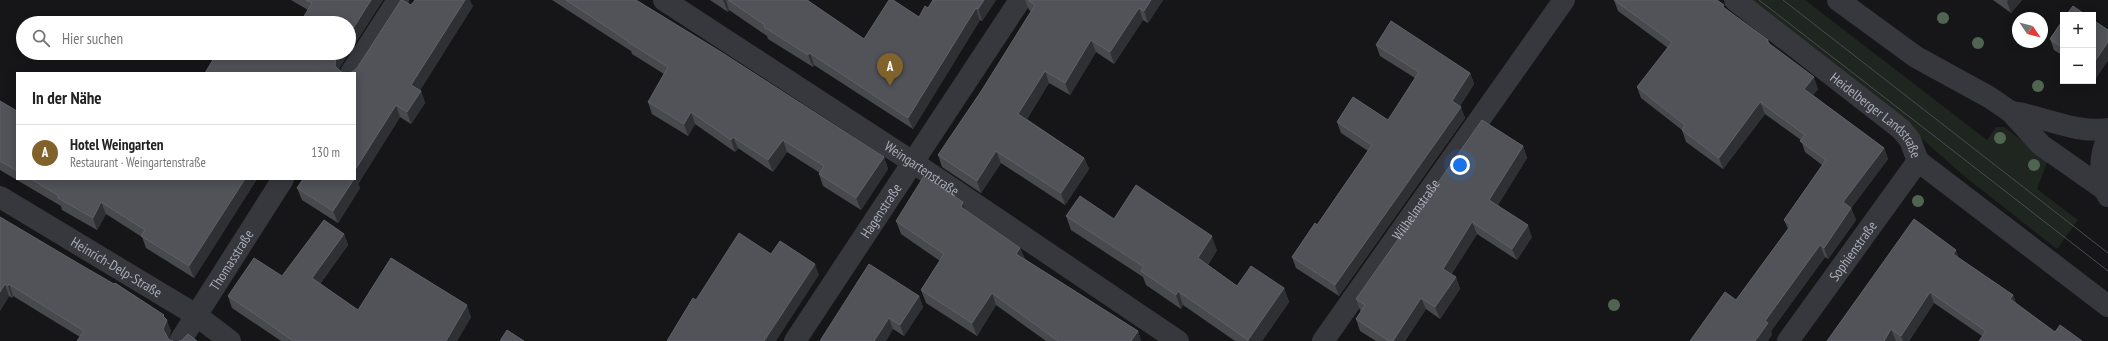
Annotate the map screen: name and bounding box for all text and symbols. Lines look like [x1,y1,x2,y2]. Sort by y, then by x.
north arrow [2012,12,2048,48]
map controls [2060,12,2096,84]
button: + [2060,12,2096,48]
search box [16,16,356,60]
icon: search [30,27,52,49]
text: Hier suchen [62,29,123,48]
button: − [2060,48,2096,84]
pin: A [877,53,903,86]
street label: Heidelberger Landstraße [1827,68,1925,161]
text: In der Nähe [32,87,102,109]
text: Hotel Weingarten [70,135,164,154]
street label: Weingartenstraße [881,137,963,200]
text: A [42,144,48,161]
text: 130 m [311,144,340,161]
text: Restaurant · Weingartenstraße [70,154,206,171]
your location [1450,155,1470,175]
street label: Wilhelmstraße [1388,175,1444,244]
street label: Hagenstraße [856,180,906,242]
street label: Sophienstraße [1825,217,1881,285]
street label: Thomasstraße [205,226,258,294]
street label: Heinrich-Delp-Straße [68,233,166,302]

